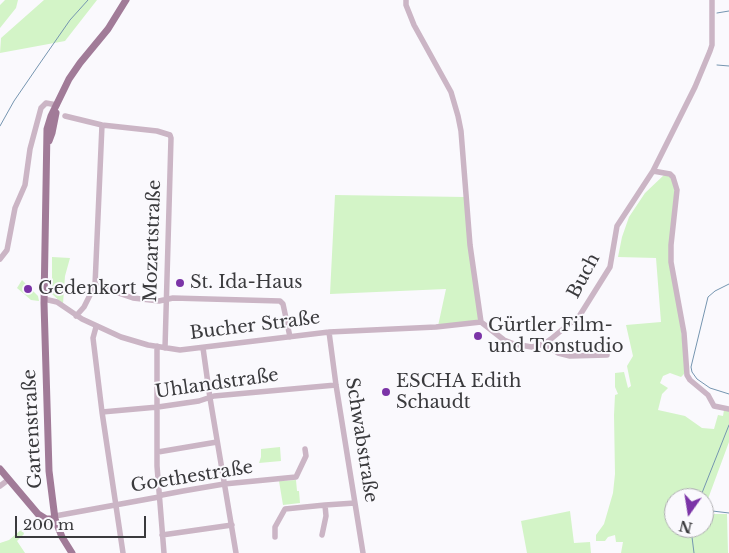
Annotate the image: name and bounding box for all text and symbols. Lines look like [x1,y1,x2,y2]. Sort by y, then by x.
street label: Mozartstraße [140,179,166,303]
street label: Buch [563,250,605,302]
place label: St. Ida-Haus [190,272,302,294]
marker: St. Ida-Haus [174,277,186,289]
place label: Gedenkort [38,278,136,300]
marker: Gedenkort [22,283,34,295]
street label: Bucher Straße [188,307,322,345]
place label: Gürtler Film- und Tonstudio [488,315,624,358]
marker: Gürtler Film- und Tonstudio [472,330,484,342]
street label: Uhlandstraße [154,365,280,403]
street label: Gartenstraße [19,369,47,489]
place label: ESCHA Edith Schaudt [396,371,521,414]
street label: Schwabstraße [340,376,382,504]
marker: ESCHA Edith Schaudt [380,386,392,398]
street label: Goethestraße [129,457,255,497]
north arrow [664,488,714,538]
scale bar [18,506,149,538]
text: 200 m [23,515,74,534]
text: N [677,516,694,537]

